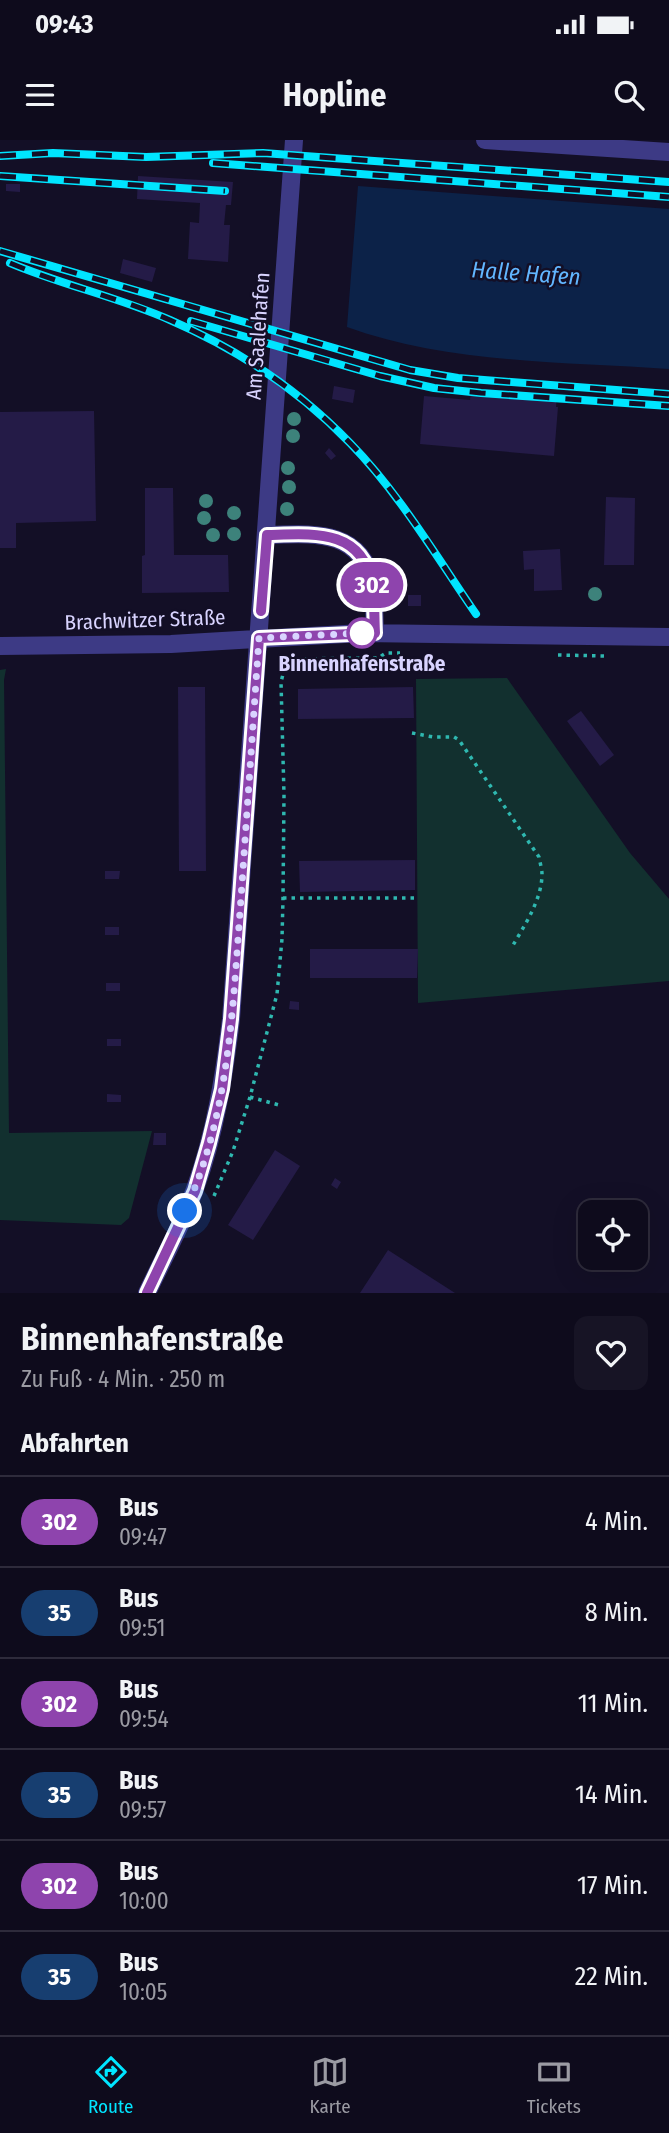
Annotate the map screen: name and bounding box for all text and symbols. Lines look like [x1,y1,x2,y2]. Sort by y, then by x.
text: 09:43 [35,9,94,40]
icon: menu [21,76,59,114]
text: Hopline [283,76,386,114]
icon: search [610,76,648,114]
water label: Halle Hafen [470,255,582,291]
street label: Am Saalehafen [241,271,275,401]
line badge: 302 [332,562,412,608]
text: 302 [354,571,390,599]
street label: Brachwitzer Straße [64,604,226,636]
marker: Binnenhafenstraße [347,618,377,648]
place label: Binnenhafenstraße [279,651,446,677]
your location [167,1193,202,1228]
map controls [578,1200,648,1270]
button: locate [578,1200,648,1270]
button: heart [574,1316,648,1390]
text: Binnenhafenstraße [21,1319,283,1359]
text: Zu Fuß · 4 Min. · 250 m [21,1365,225,1393]
text: Abfahrten [21,1428,129,1459]
text: Bus [119,1492,158,1523]
text: 4 Min. [585,1506,648,1537]
text: 302 [42,1508,77,1536]
text: 09:47 [119,1523,167,1551]
text: Bus [119,1583,158,1614]
text: 8 Min. [585,1597,648,1628]
text: 35 [48,1599,71,1627]
text: 09:51 [119,1614,165,1642]
text: Bus [119,1674,158,1705]
text: 11 Min. [578,1688,648,1719]
text: 302 [42,1690,77,1718]
text: 09:54 [119,1705,169,1733]
text: Bus [119,1765,158,1796]
text: 14 Min. [575,1779,648,1810]
text: 35 [48,1781,71,1809]
text: 09:57 [119,1796,166,1824]
text: Bus [119,1856,158,1887]
text: 17 Min. [577,1870,648,1901]
text: 302 [42,1872,77,1900]
text: 10:00 [119,1887,169,1915]
text: Bus [119,1947,158,1978]
text: 22 Min. [575,1961,648,1992]
text: 35 [48,1963,71,1991]
text: 10:05 [119,1978,167,2006]
tab: Route [88,2053,133,2118]
tab: Karte [309,2053,351,2118]
tab: Tickets [527,2053,581,2118]

